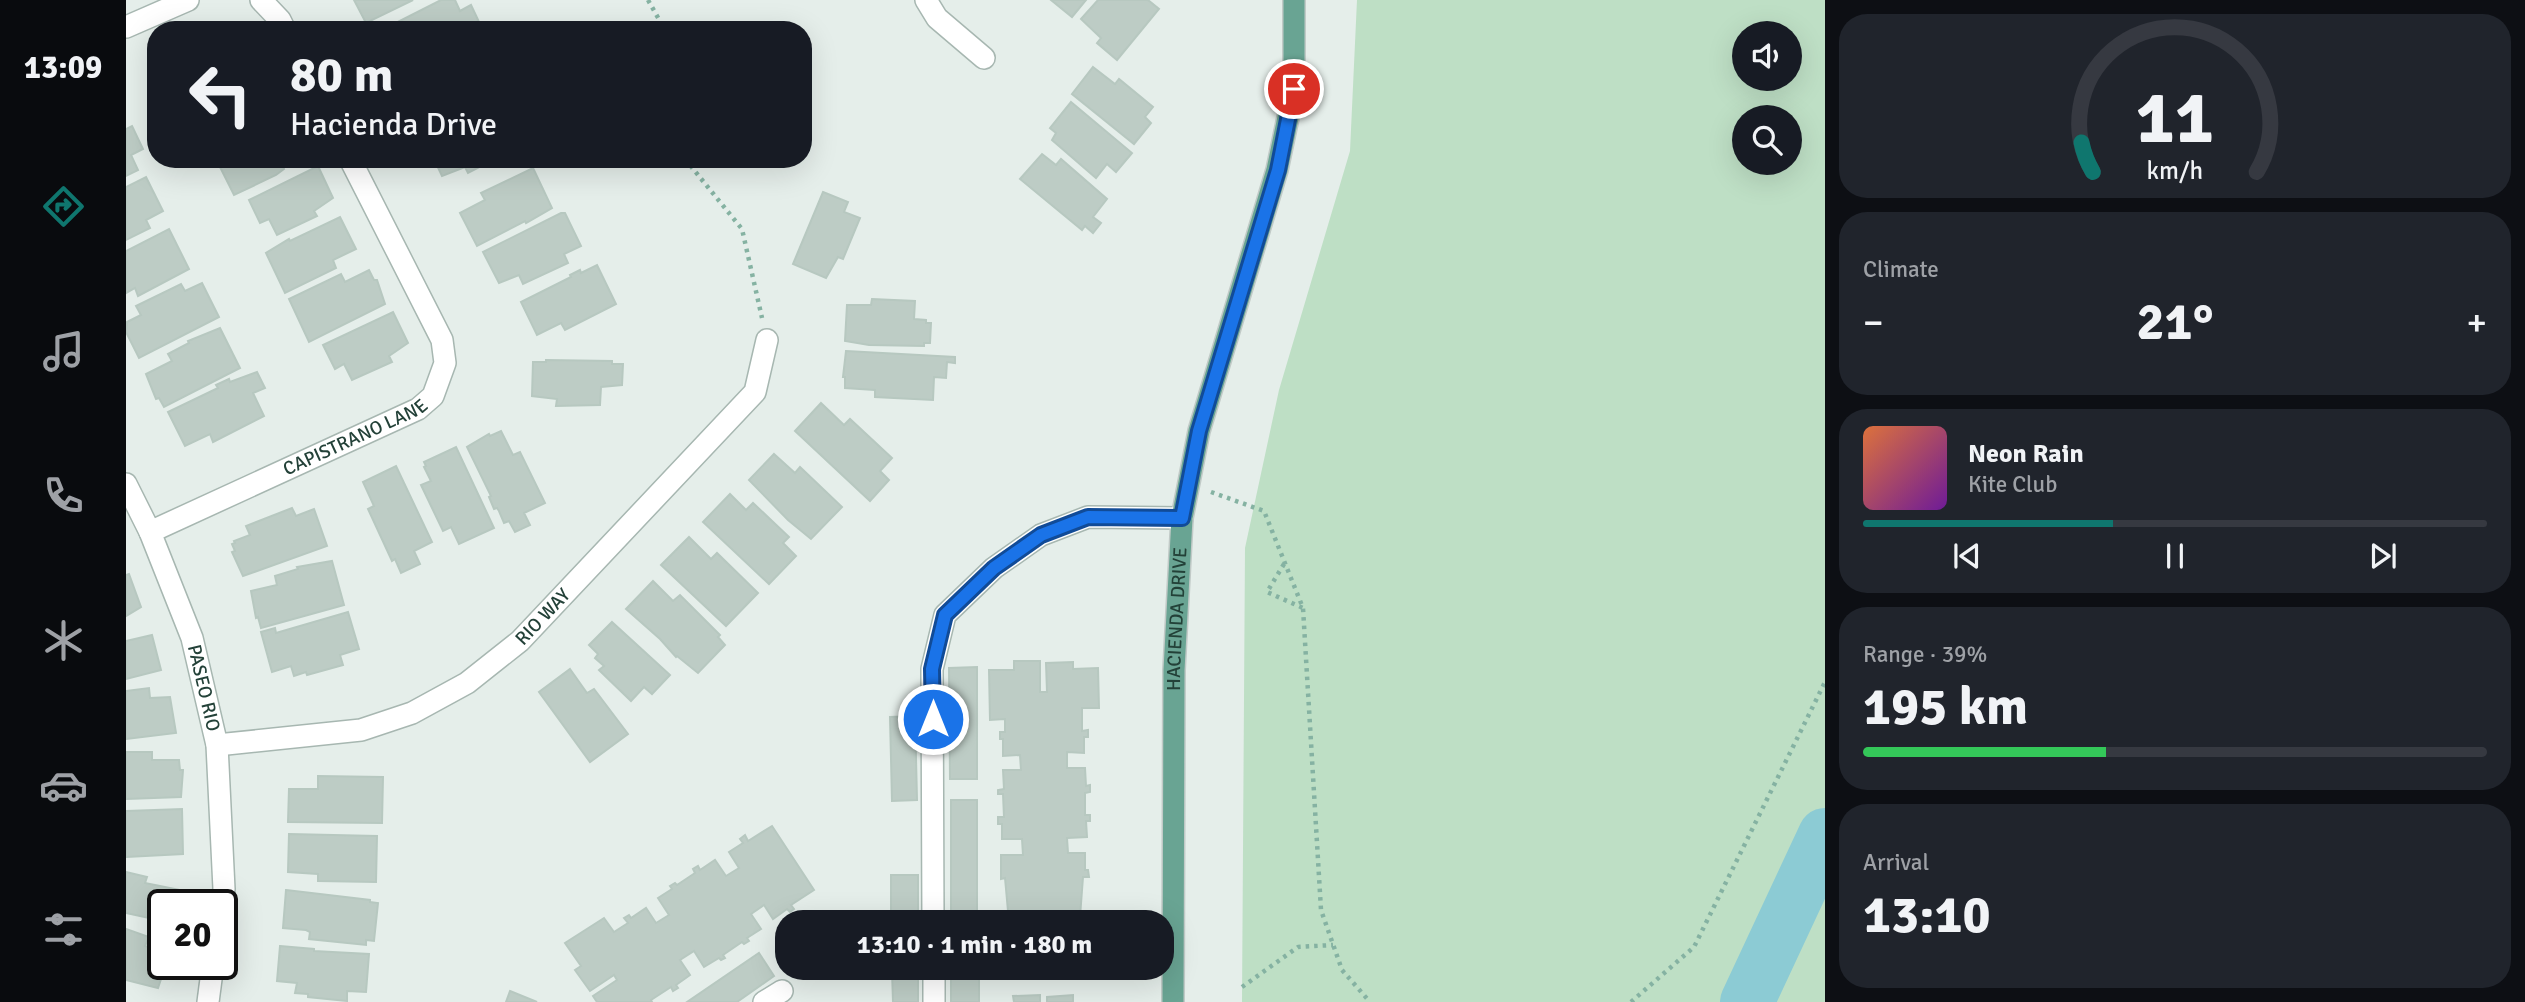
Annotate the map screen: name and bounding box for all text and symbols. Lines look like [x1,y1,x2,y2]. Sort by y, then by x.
map controls [1732,21,1802,175]
button: sound [1732,21,1802,91]
text: 80 m [290,45,393,105]
text: 13:09 [24,48,102,87]
icon: left [175,49,266,140]
pin [1264,59,1324,119]
icon: arrive [1275,70,1313,108]
text: 11 [2136,74,2214,163]
text: Hacienda Drive [290,105,497,144]
button: search [1732,105,1802,175]
text: km/h [2147,155,2203,186]
icon: directions [39,182,88,231]
text: Climate [1863,255,1939,284]
text: 21° [2137,290,2213,354]
text: − [1863,299,1884,346]
text: + [2466,299,2487,346]
icon: music [39,327,88,376]
street label: CAPISTRANO LANE [279,394,433,481]
text: Neon Rain [1968,438,2084,470]
text: Kite Club [1968,470,2057,499]
icon: phone [39,471,88,520]
icon: previous [1948,537,1986,575]
icon: pause [2156,537,2194,575]
icon: next [2364,537,2402,575]
street label: HACIENDA DRIVE [1162,547,1192,691]
street label: RIO WAY [510,583,576,650]
icon: climate [39,616,88,665]
text: Range · 39% [1863,640,1987,669]
street label: PASEO RIO [182,642,225,734]
text: 195 km [1863,675,2028,739]
position arrow [896,682,970,756]
icon: car [39,761,88,810]
text: Arrival [1863,848,1929,877]
text: 13:10 [1863,883,1991,947]
speed limit sign: 20 [147,889,238,980]
icon: filters [39,905,88,954]
text: 13:10 · 1 min · 180 m [857,929,1092,961]

